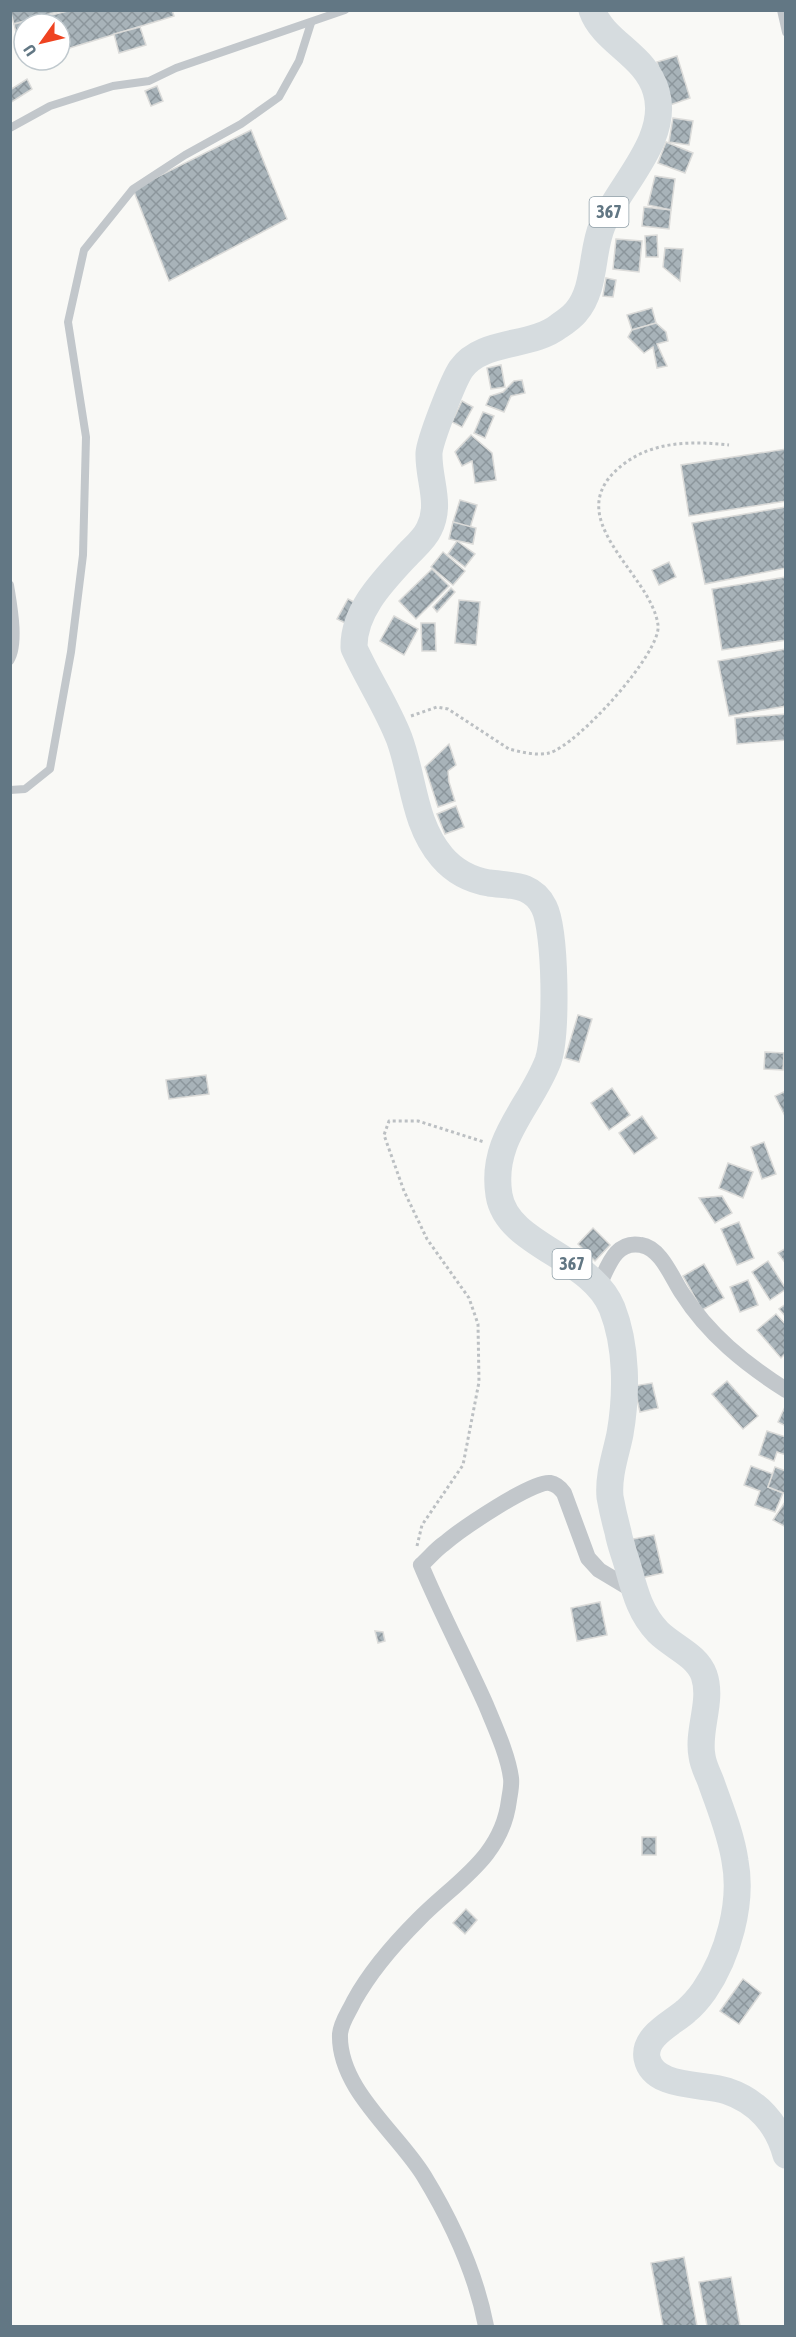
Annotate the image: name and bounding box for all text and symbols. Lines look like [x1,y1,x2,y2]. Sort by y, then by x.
north arrow [12,12,72,72]
text: U [19,41,40,59]
road number: 367 [590,197,628,227]
road number: 367 [552,1249,592,1279]

